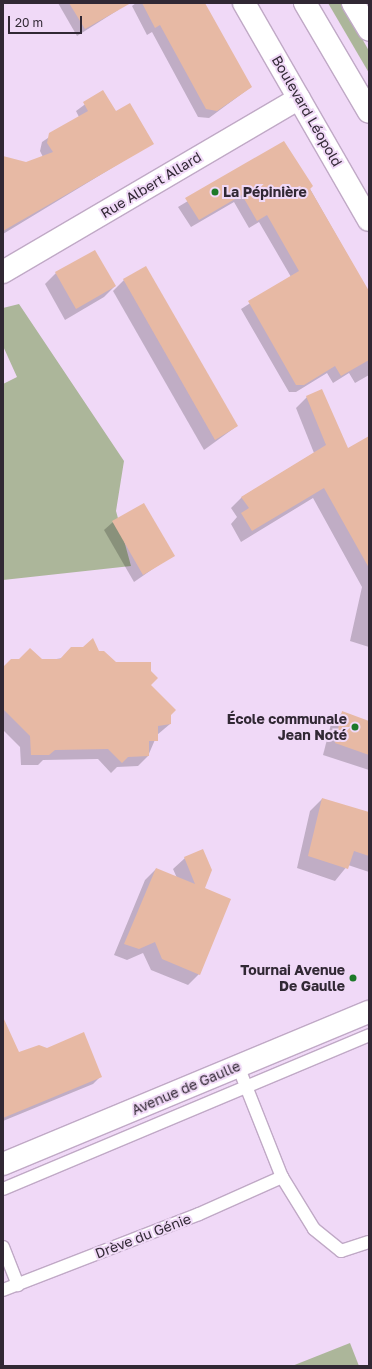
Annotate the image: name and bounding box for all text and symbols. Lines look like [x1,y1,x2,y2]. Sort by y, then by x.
scale bar [10,8,84,34]
text: 20 m [15,15,43,30]
street label: Boulevard Léopold [268,52,346,170]
street label: Rue Albert Allard [98,148,204,222]
place label: La Pépinière [223,184,307,200]
marker: La Pépinière [210,187,220,197]
place label: École communale Jean Noté [227,711,347,744]
marker: École communale Jean Noté [350,722,360,732]
place label: Tournai Avenue De Gaulle [240,962,345,994]
marker: Tournai Avenue De Gaulle [348,973,358,983]
street label: Avenue de Gaulle [129,1058,243,1118]
street label: Drève du Génie [93,1210,193,1262]

